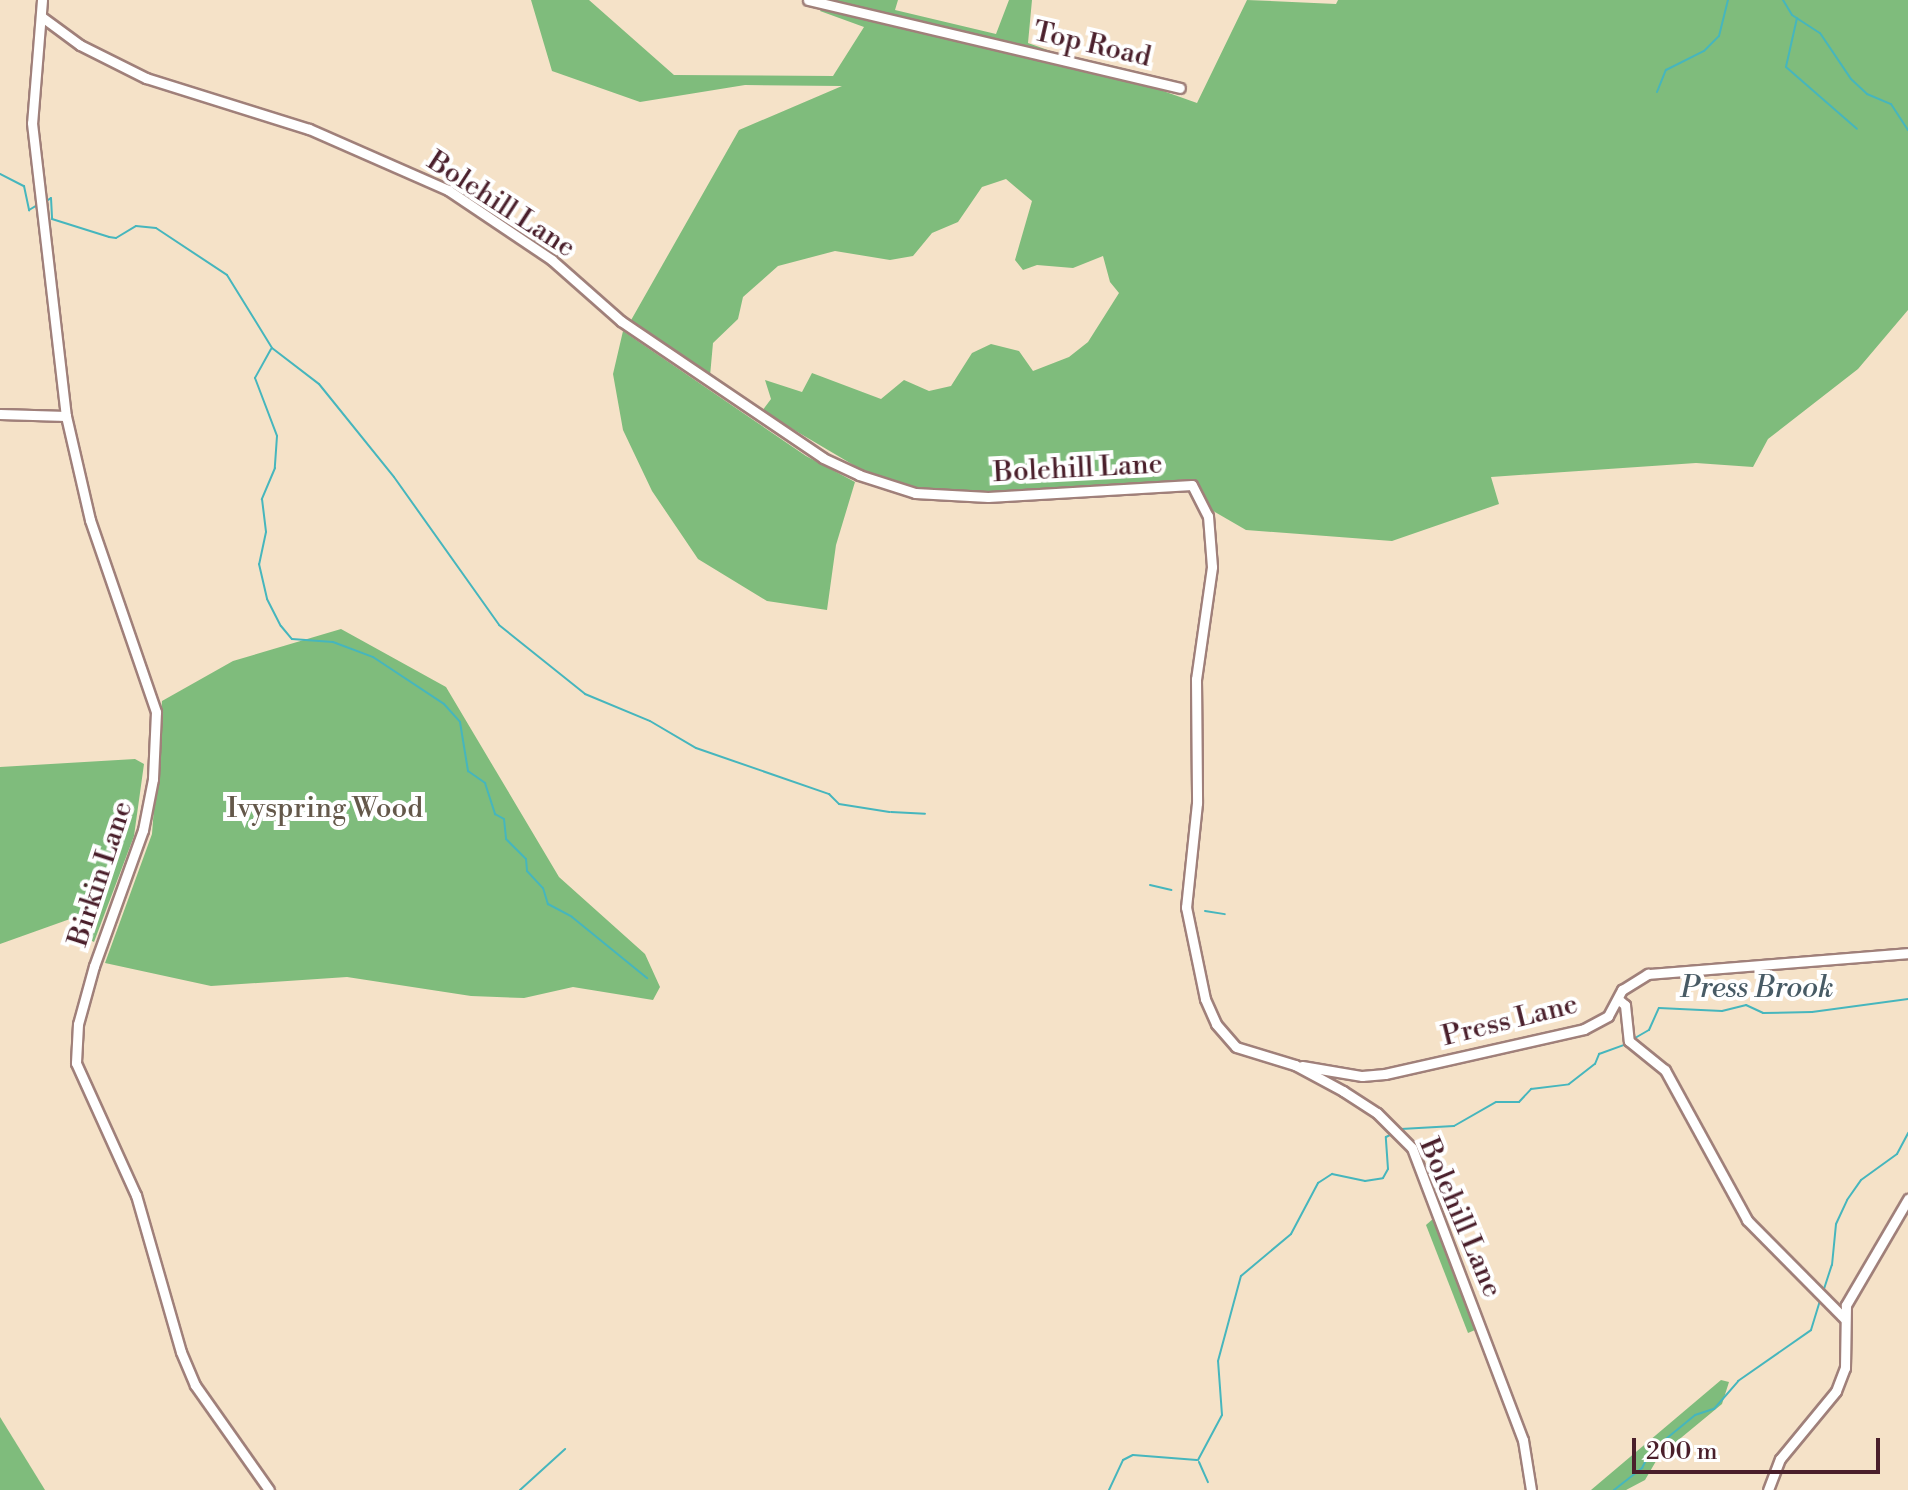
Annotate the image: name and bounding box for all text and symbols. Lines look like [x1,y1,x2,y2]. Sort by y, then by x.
street label: Top Road [1030,15,1154,75]
street label: Bolehill Lane [421,145,581,265]
street label: Bolehill Lane [992,448,1164,490]
park label: Ivyspring Wood [227,792,423,826]
street label: Birkin Lane [62,797,140,951]
water label: Press Brook [1680,970,1834,1006]
street label: Press Lane [1439,988,1581,1054]
street label: Bolehill Lane [1411,1133,1509,1303]
scale bar [1636,1422,1884,1472]
text: 200 m [1646,1437,1717,1467]

